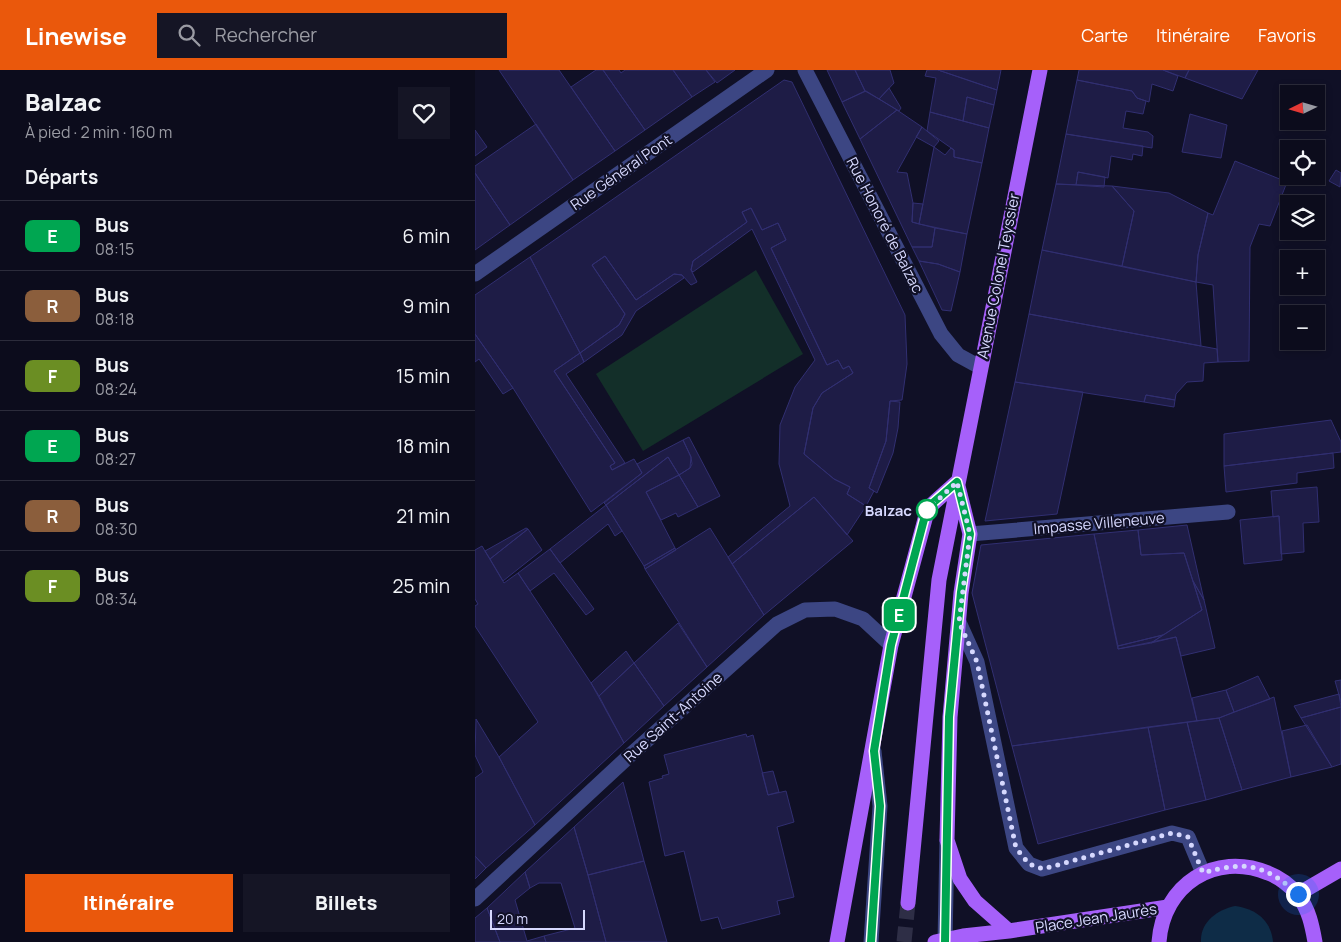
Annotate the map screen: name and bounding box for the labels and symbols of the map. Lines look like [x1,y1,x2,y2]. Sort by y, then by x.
north arrow [1280,85,1325,130]
street label: Rue Général Pont [566,129,676,215]
street label: Rue Honoré de Balzac [842,153,928,297]
street label: Avenue Colonel Teyssier [972,191,1024,361]
marker: Balzac [916,499,938,521]
place label: Balzac [865,500,912,521]
street label: Impasse Villeneuve [1033,507,1166,539]
line badge: E [883,599,915,631]
street label: Rue Saint-Antoine [619,667,727,767]
your location [1286,882,1311,907]
street label: Place Jean Jaurès [1034,898,1158,938]
scale bar [490,907,585,930]

